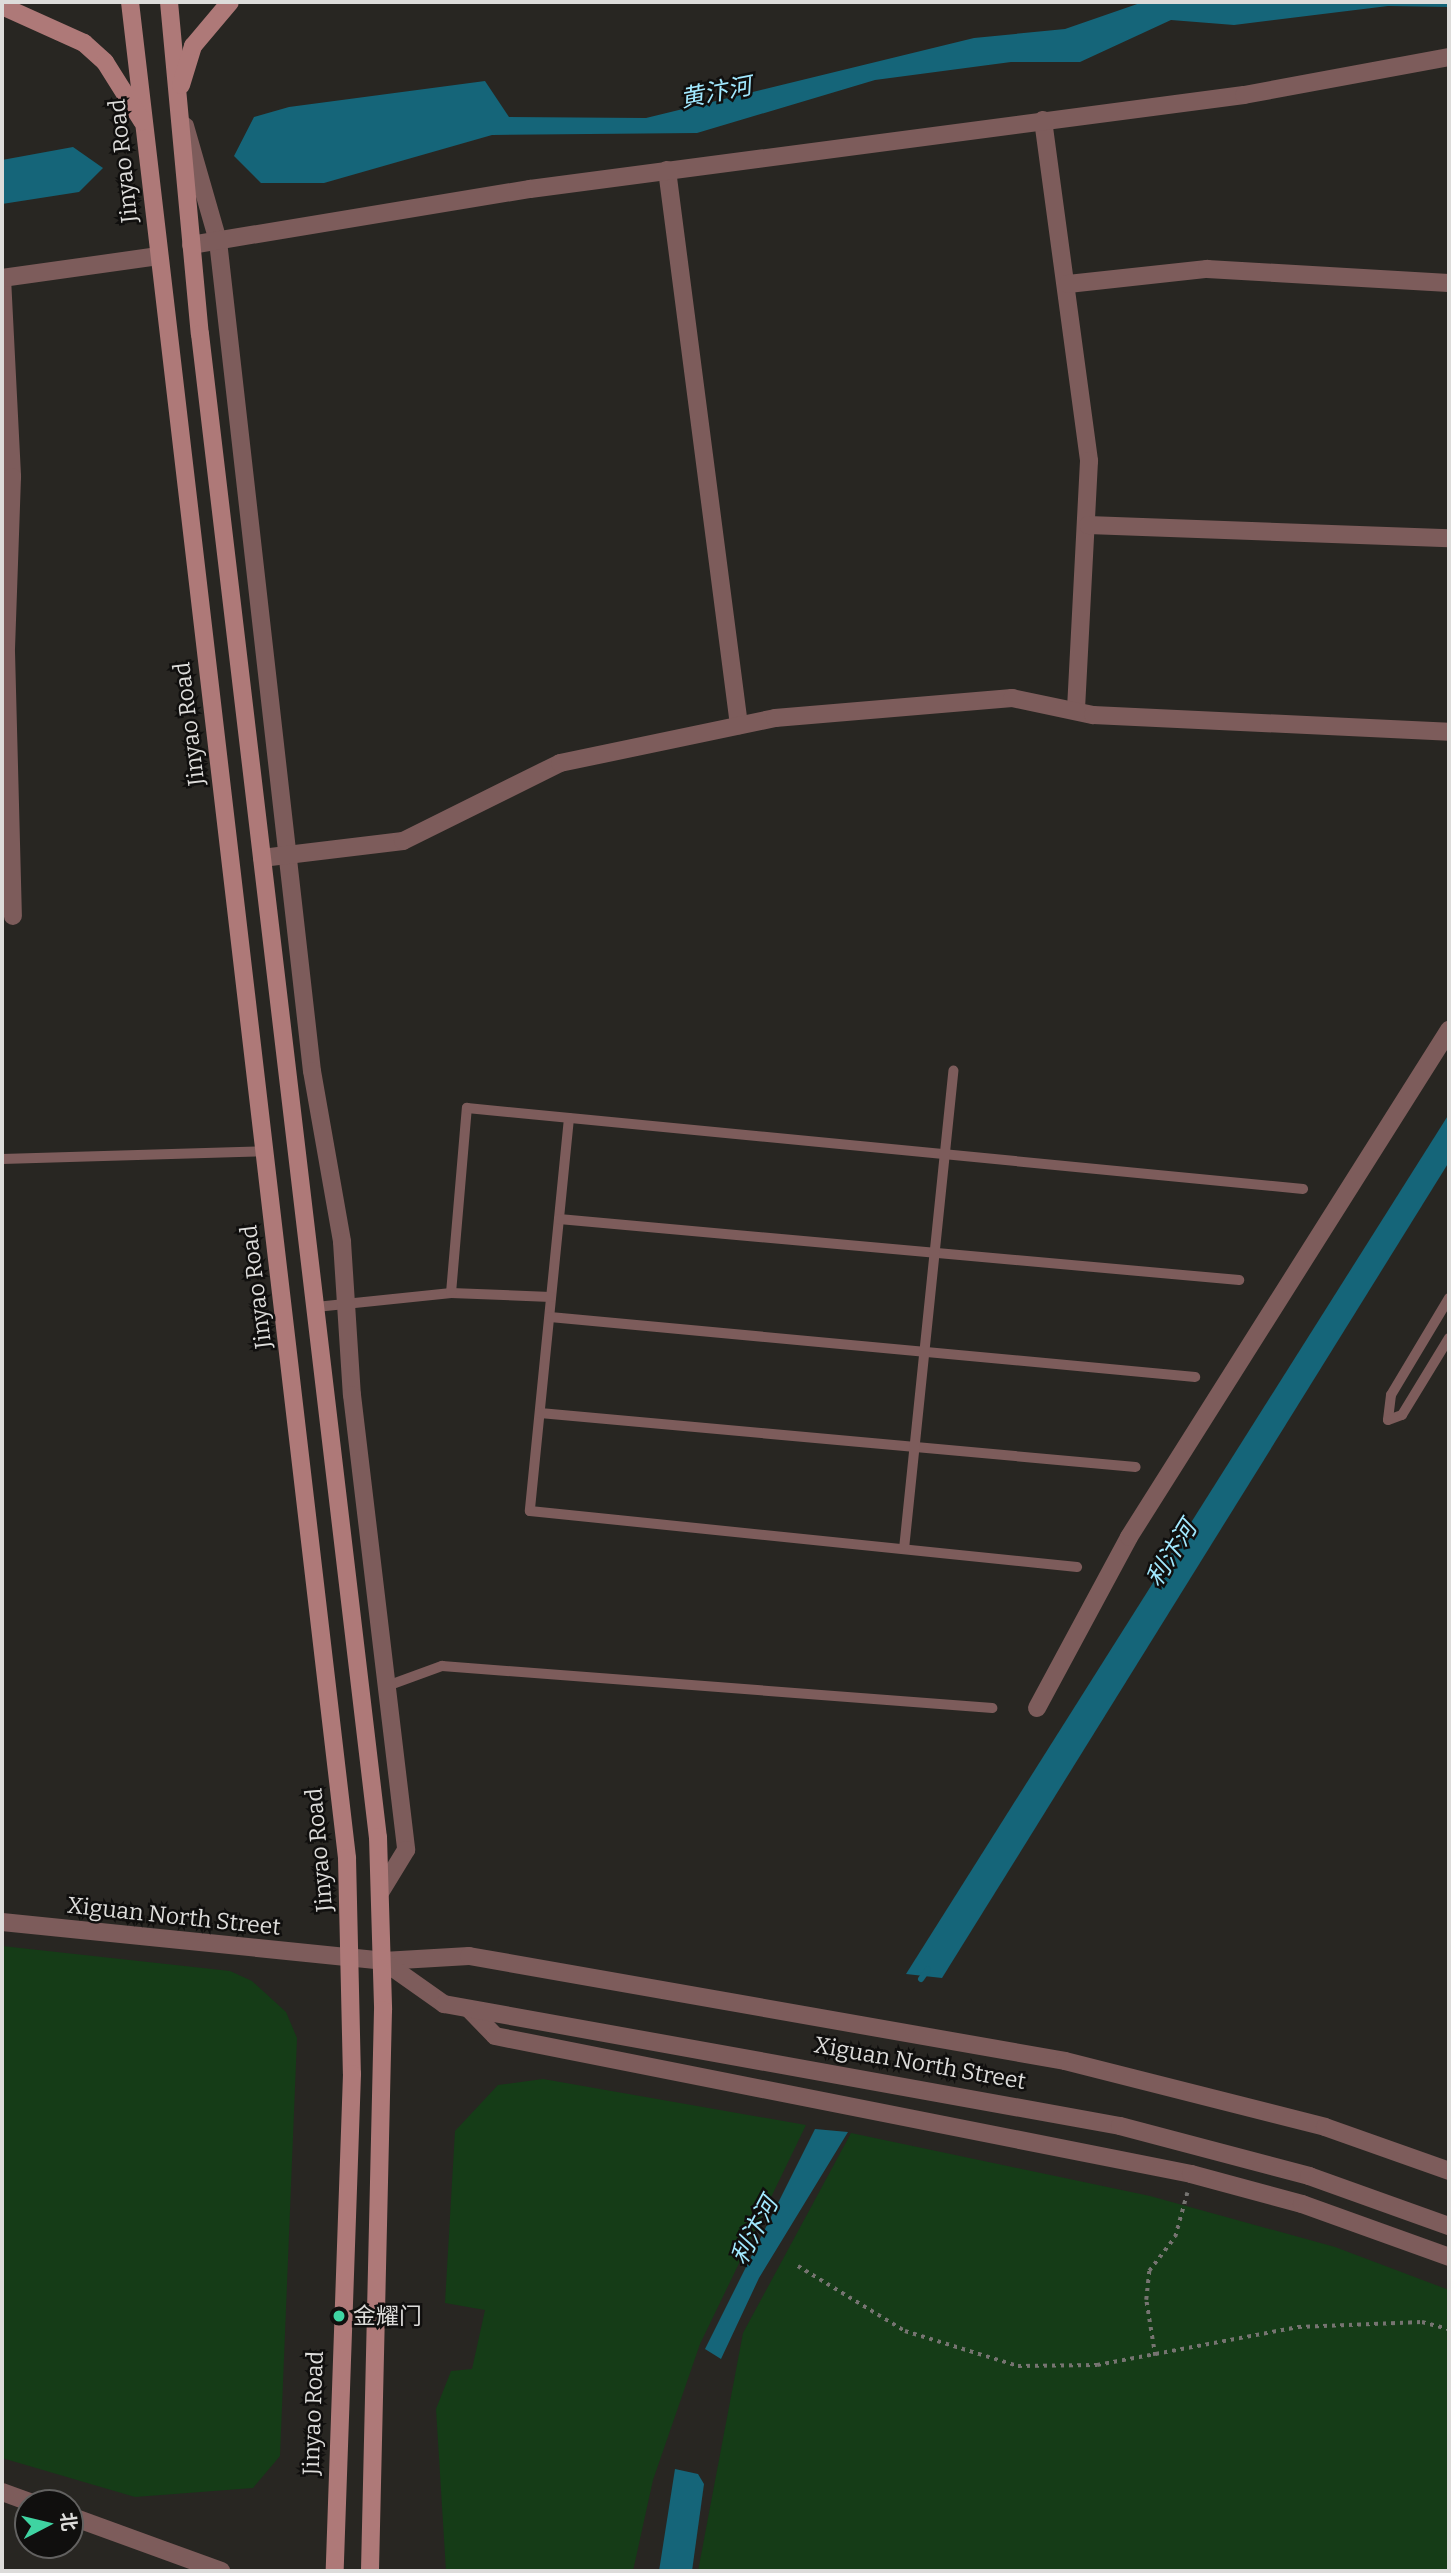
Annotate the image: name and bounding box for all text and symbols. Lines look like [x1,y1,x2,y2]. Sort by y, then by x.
water label: 黄汴河 [678,72,754,114]
street label: Jinyao Road [103,98,143,224]
street label: Jinyao Road [168,661,210,787]
street label: Jinyao Road [235,1224,277,1350]
water label: 利汴河 [1141,1516,1203,1592]
street label: Jinyao Road [300,1787,338,1913]
street label: Xiguan North Street [66,1891,282,1941]
street label: Xiguan North Street [812,2031,1028,2095]
water label: 利汴河 [725,2192,785,2270]
place label: 金耀门 [353,2302,422,2330]
marker: 金耀门 [331,2308,347,2324]
street label: Jinyao Road [297,2350,329,2476]
north arrow [14,2489,84,2559]
text: 北 [56,2511,81,2532]

